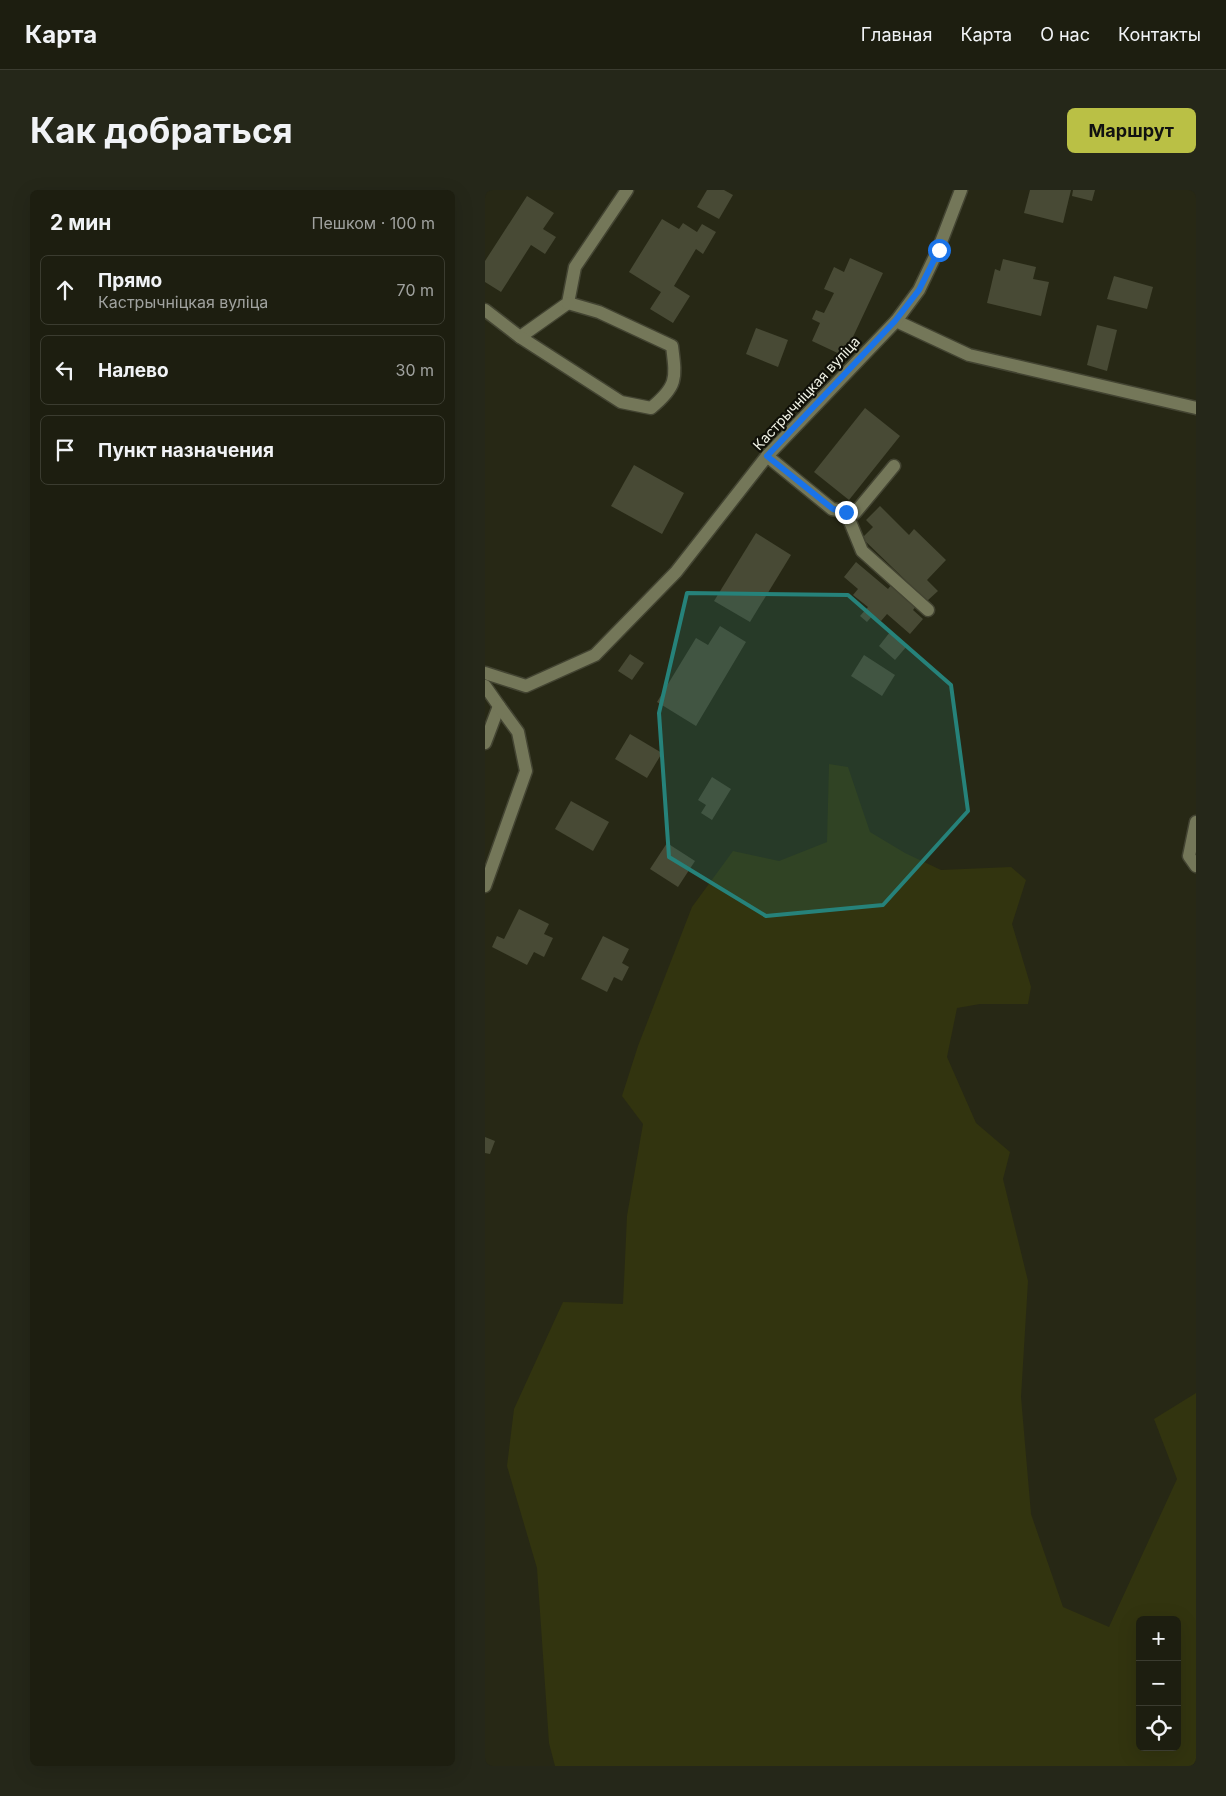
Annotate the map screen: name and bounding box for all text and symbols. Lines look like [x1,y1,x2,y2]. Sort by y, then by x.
text: Карта [25,20,97,49]
text: Главная [861,24,932,45]
text: Карта [960,24,1012,45]
text: О нас [1040,24,1090,45]
text: Контакты [1118,24,1201,45]
button: Маршрут [1067,108,1196,153]
text: Как добраться [30,109,293,151]
text: 2 мин [50,210,111,235]
text: Пешком · 100 m [312,213,435,233]
route start [928,239,951,262]
text: Прямо [98,269,162,292]
icon: ahead [51,276,79,304]
text: 70 m [397,280,434,300]
text: Кастрычніцкая вуліца [98,292,268,312]
street label: Кастрычніцкая вуліца [749,333,863,453]
icon: left [51,356,79,384]
text: Налево [98,359,169,382]
text: 30 m [396,360,434,380]
icon: arrive [51,436,79,464]
text: Пункт назначения [98,439,274,462]
route end [835,501,858,524]
map controls [1136,1616,1181,1751]
button: + [1136,1616,1181,1661]
button: − [1136,1661,1181,1706]
button: locate [1136,1706,1181,1751]

